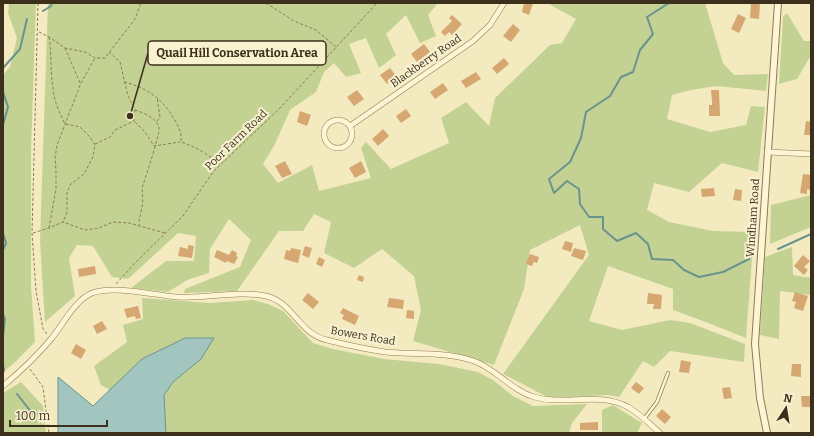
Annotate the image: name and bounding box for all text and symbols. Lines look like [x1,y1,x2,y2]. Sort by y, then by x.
street label: Blackberry Road [388,31,464,90]
callout: Quail Hill Conservation Area [148,41,326,65]
text: Quail Hill Conservation Area [156,46,318,60]
street label: Poor Farm Road [202,107,270,173]
street label: Windham Road [744,178,762,258]
street label: Bowers Road [330,324,397,348]
north arrow [766,388,806,428]
text: N [782,391,794,406]
scale bar [10,402,107,428]
text: 100 m [16,409,51,423]

